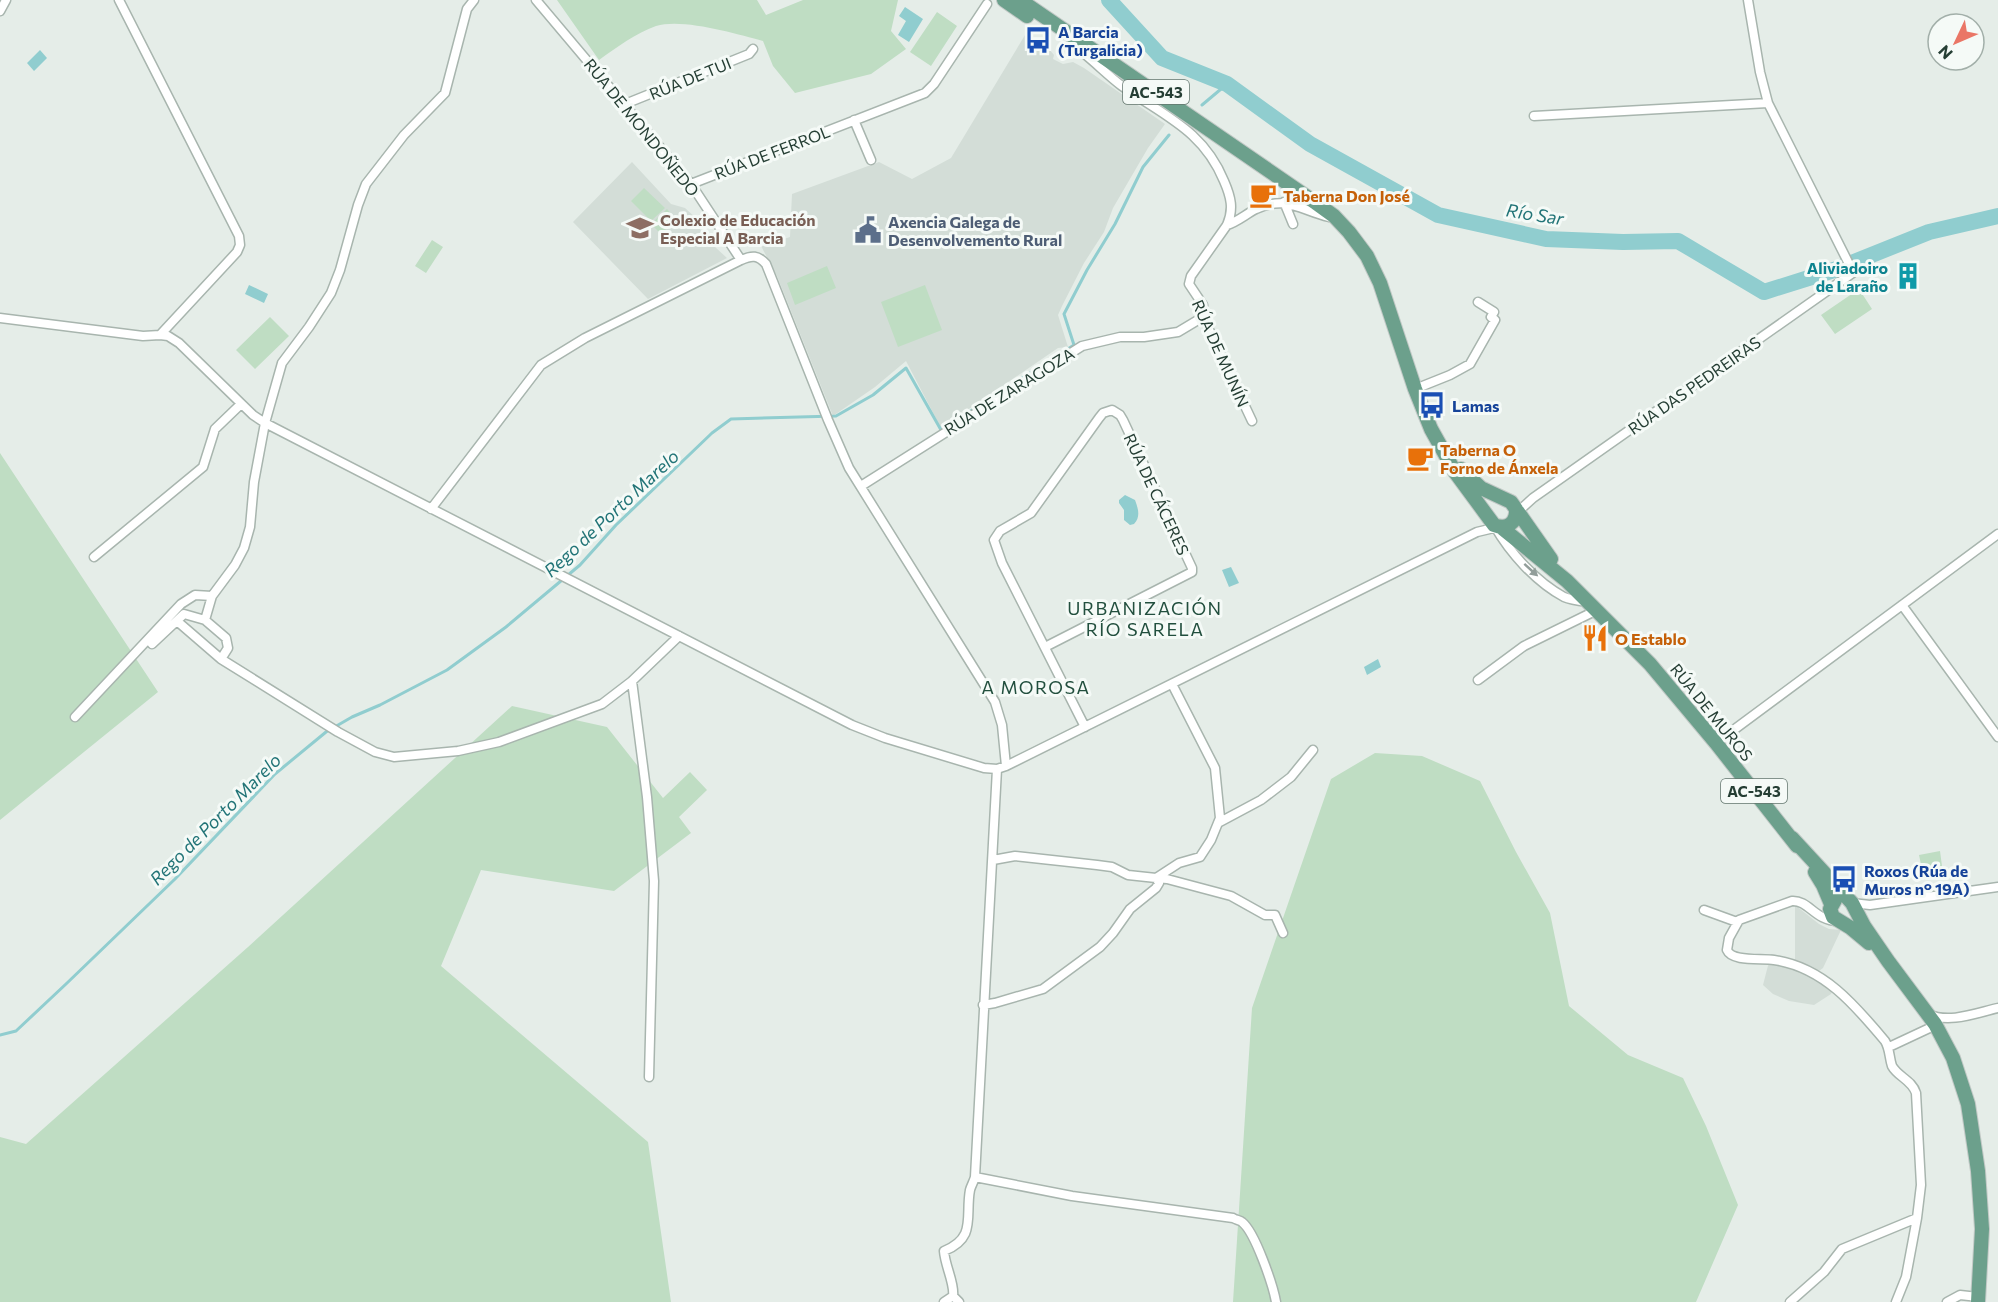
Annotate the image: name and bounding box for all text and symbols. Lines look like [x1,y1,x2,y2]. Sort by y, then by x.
north arrow [1926,12,1986,72]
place label: A Barcia (Turgalicia) [1058,22,1143,59]
bus stop icon: A Barcia (Turgalicia) [1023,25,1053,55]
text: N [1934,42,1956,64]
street label: RÚA DE TUI [646,53,734,103]
street label: RÚA DE MONDOÑEDO [581,54,703,200]
road number: AC-543 [1123,80,1189,104]
street label: RÚA DE FERROL [712,121,832,183]
cafe icon: Taberna Don José [1248,180,1278,210]
place label: Taberna Don José [1283,186,1410,205]
water label: Río Sar [1505,199,1566,230]
place label: Colexio de Educación Especial A Barcia [660,210,816,247]
place label: Axencia Galega de Desenvolvemento Rural [888,212,1062,249]
school or university icon: Colexio de Educación Especial A Barcia [625,213,655,243]
public building icon: Axencia Galega de Desenvolvemento Rural [853,215,883,245]
place label: Aliviadoiro de Laraño [1807,258,1888,295]
building icon: Aliviadoiro de Laraño [1893,261,1923,291]
street label: RÚA DE MUNÍN [1189,296,1253,410]
street label: RÚA DAS PEDREIRAS [1624,332,1764,438]
street label: RÚA DE ZARAGOZA [941,343,1077,439]
bus stop icon: Lamas [1417,390,1447,420]
place label: Lamas [1452,396,1500,415]
street label: RÚA DE CÁCERES [1121,430,1193,558]
place label: Taberna O Forno de Ánxela [1440,440,1559,477]
cafe icon: Taberna O Forno de Ánxela [1405,443,1435,473]
water label: Rego de Porto Marelo [539,445,683,581]
one-way arrow [1523,563,1538,577]
district label: URBANIZACIÓN RÍO SARELA [1067,597,1223,640]
restaurant icon: O Establo [1580,623,1610,653]
place label: O Establo [1615,629,1687,648]
street label: RÚA DE MUROS [1667,659,1757,765]
district label: A MOROSA [982,676,1090,698]
water label: Rego de Porto Marelo [145,749,285,889]
road number: AC-543 [1721,779,1787,803]
place label: Roxos (Rúa de Muros n° 19A) [1864,861,1970,898]
bus stop icon: Roxos (Rúa de Muros n° 19A) [1829,864,1859,894]

